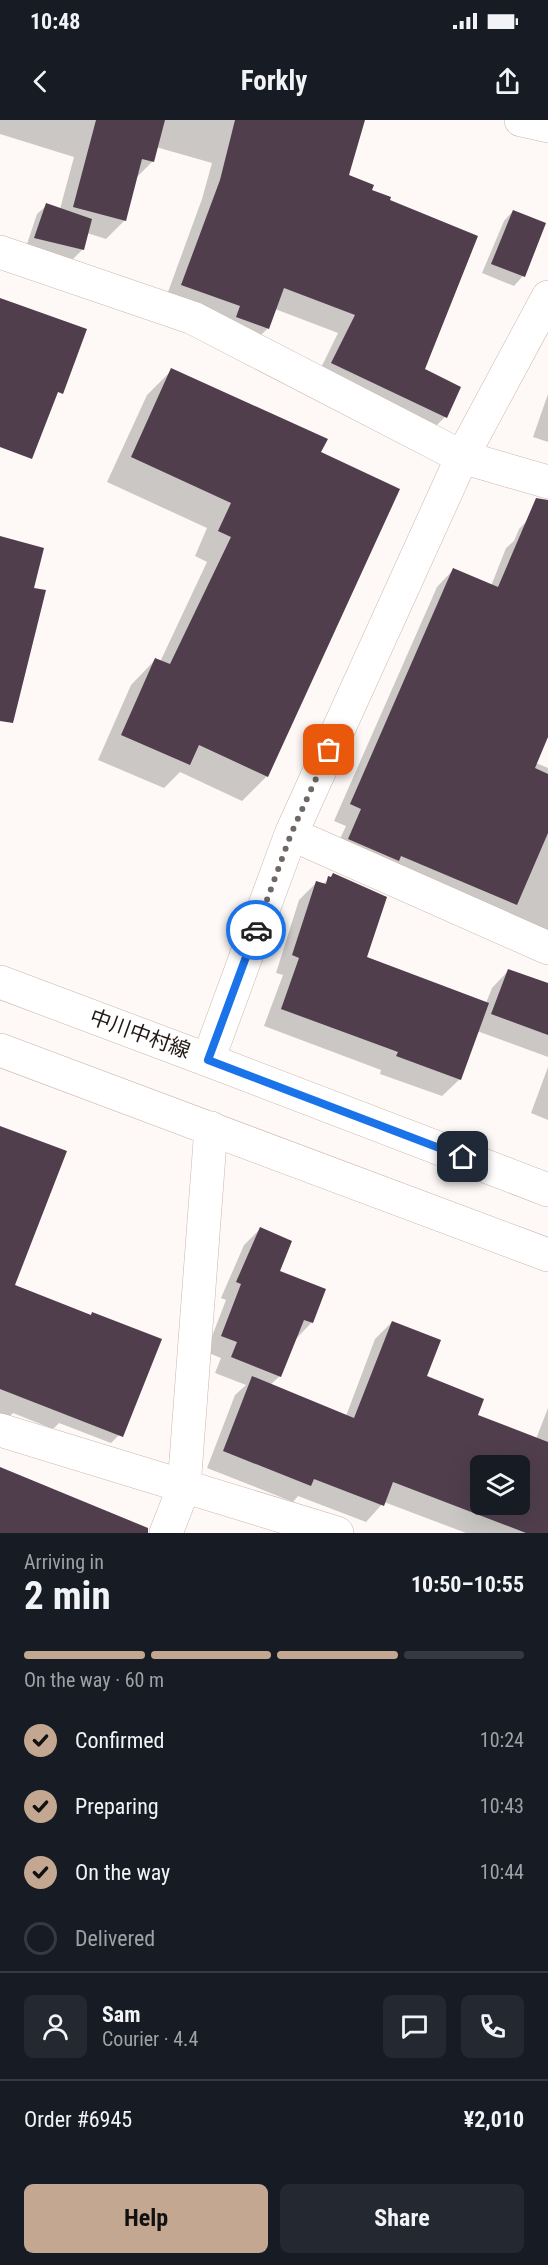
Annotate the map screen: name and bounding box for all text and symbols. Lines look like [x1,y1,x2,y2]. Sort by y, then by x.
text: 10:48 [30,9,81,34]
icon: back [24,65,57,98]
text: Forkly [241,65,307,97]
icon: share [491,65,524,98]
pin [303,724,354,775]
icon: bag [312,733,345,766]
courier [226,900,286,960]
icon: car [240,914,273,947]
street label: 中川中村線 [87,1005,193,1063]
pin [437,1131,488,1182]
icon: home [446,1140,479,1173]
map controls [470,1455,530,1515]
button: layers [470,1455,530,1515]
text: Arriving in [24,1550,104,1574]
text: 10:50–10:55 [411,1572,524,1597]
text: 2 min [24,1573,111,1619]
text: On the way · 60 m [24,1668,164,1692]
icon: check [24,1724,57,1757]
text: Confirmed [75,1728,164,1753]
text: 10:24 [480,1728,524,1752]
icon: check [24,1790,57,1823]
text: Preparing [75,1794,159,1819]
text: 10:43 [480,1794,524,1818]
icon: check [24,1856,57,1889]
text: On the way [75,1860,170,1885]
text: 10:44 [480,1860,524,1884]
text: Delivered [75,1926,155,1951]
button: person [24,1995,87,2058]
button: chat [383,1995,446,2058]
button: phone [461,1995,524,2058]
text: Sam [102,2002,141,2027]
text: Courier · 4.4 [102,2027,198,2051]
text: Order #6945 [24,2107,132,2132]
text: ¥2,010 [464,2107,524,2132]
button: Help [24,2184,268,2253]
button: Share [280,2184,524,2253]

